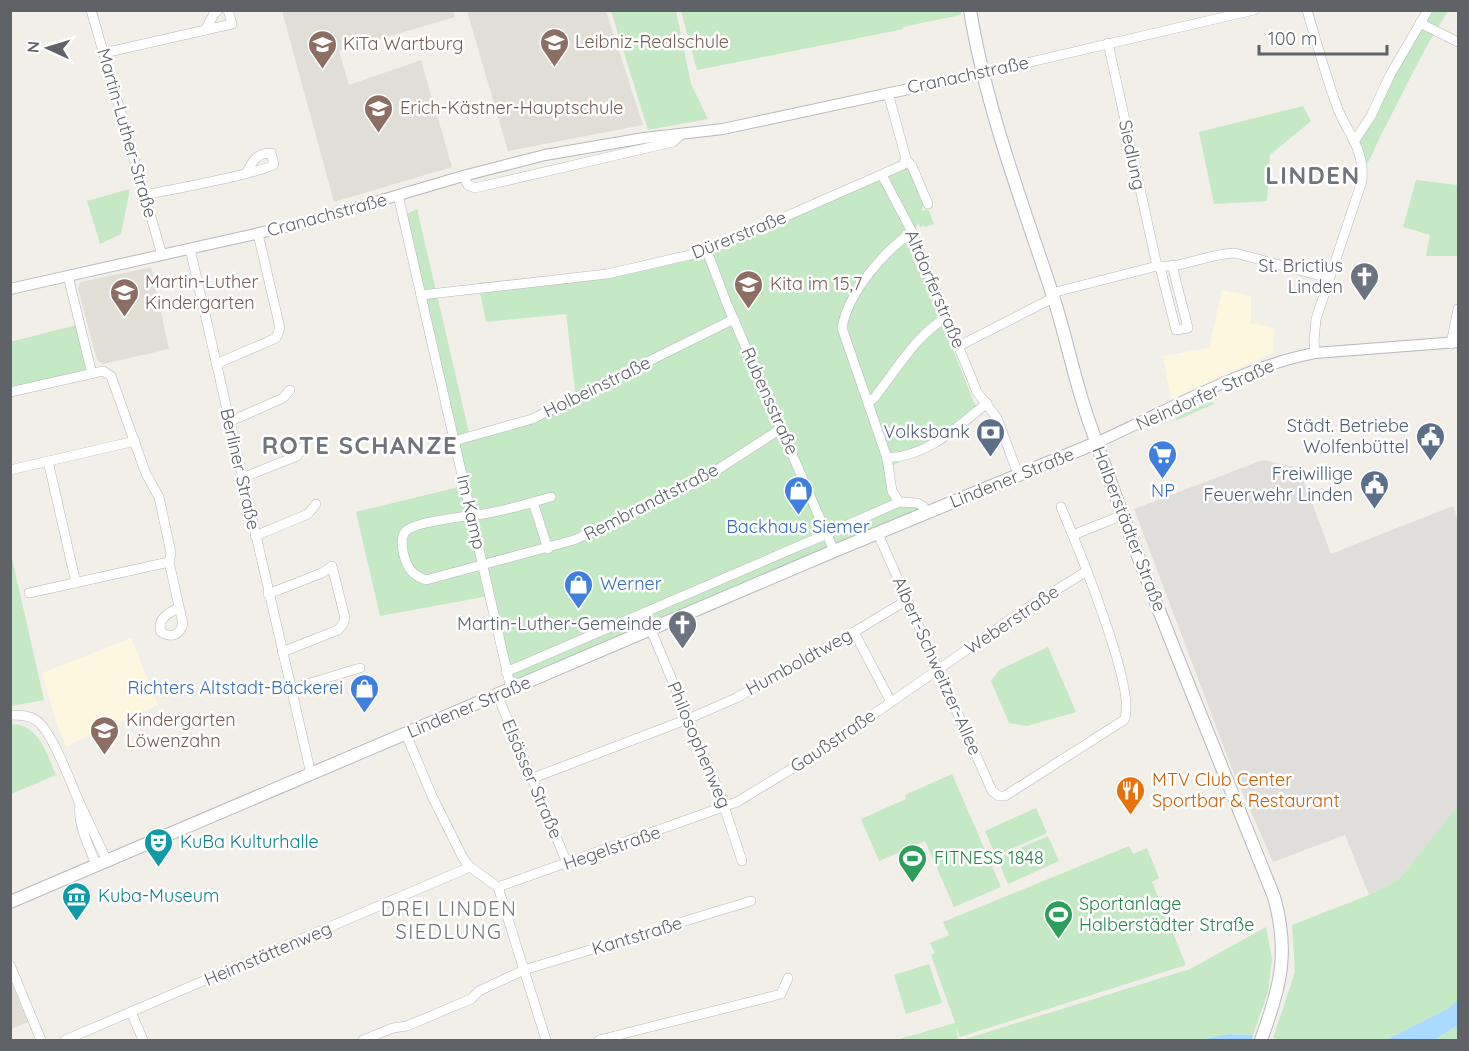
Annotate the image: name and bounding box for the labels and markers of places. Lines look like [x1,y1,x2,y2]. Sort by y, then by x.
school or university icon: Leibniz-Realschule [538,26,570,68]
school or university icon: KiTa Wartburg [306,28,338,70]
place label: Leibniz-Realschule [575,30,729,53]
place label: KiTa Wartburg [343,32,464,55]
school or university icon: Erich-Kästner-Hauptschule [363,92,395,134]
place label: Erich-Kästner-Hauptschule [400,96,623,119]
place label: St. Brictius Linden [1258,254,1343,298]
church icon: St. Brictius Linden [1348,260,1380,302]
school or university icon: Kita im 15,7 [733,268,765,310]
place label: Martin-Luther Kindergarten [145,270,258,314]
place label: Kita im 15,7 [770,272,862,295]
school or university icon: Martin-Luther Kindergarten [108,276,140,318]
place label: Städt. Betriebe Wolfenbüttel [1287,414,1409,458]
bank icon: Volksbank [975,416,1007,458]
place label: Volksbank [884,420,970,443]
public building icon: Städt. Betriebe Wolfenbüttel [1414,420,1446,462]
supermarket icon: NP [1147,438,1179,480]
place label: Freiwillige Feuerwehr Linden [1204,462,1353,506]
public building icon: Freiwillige Feuerwehr Linden [1358,468,1390,510]
shop icon: Backhaus Siemer [782,474,814,516]
place label: NP [1151,479,1175,502]
place label: Backhaus Siemer [726,515,870,538]
shop icon: Werner [563,568,595,610]
place label: Werner [600,572,662,595]
church icon: Martin-Luther-Gemeinde [667,608,699,650]
place label: Martin-Luther-Gemeinde [457,612,662,635]
shop icon: Richters Altstadt-Bäckerei [348,672,380,714]
place label: Richters Altstadt-Bäckerei [127,676,343,699]
place label: Kindergarten Löwenzahn [126,708,236,752]
school or university icon: Kindergarten Löwenzahn [89,714,121,756]
place label: MTV Club Center Sportbar & Restaurant [1152,768,1340,812]
restaurant icon: MTV Club Center Sportbar & Restaurant [1115,774,1147,816]
theatre icon: KuBa Kulturhalle [143,826,175,868]
place label: KuBa Kulturhalle [180,830,319,853]
sports icon: FITNESS 1848 [897,842,929,884]
place label: FITNESS 1848 [934,846,1044,869]
museum icon: Kuba-Museum [61,880,93,922]
place label: Kuba-Museum [98,884,219,907]
place label: Sportanlage Halberstädter Straße [1079,892,1254,936]
sports icon: Sportanlage Halberstädter Straße [1042,898,1074,940]

